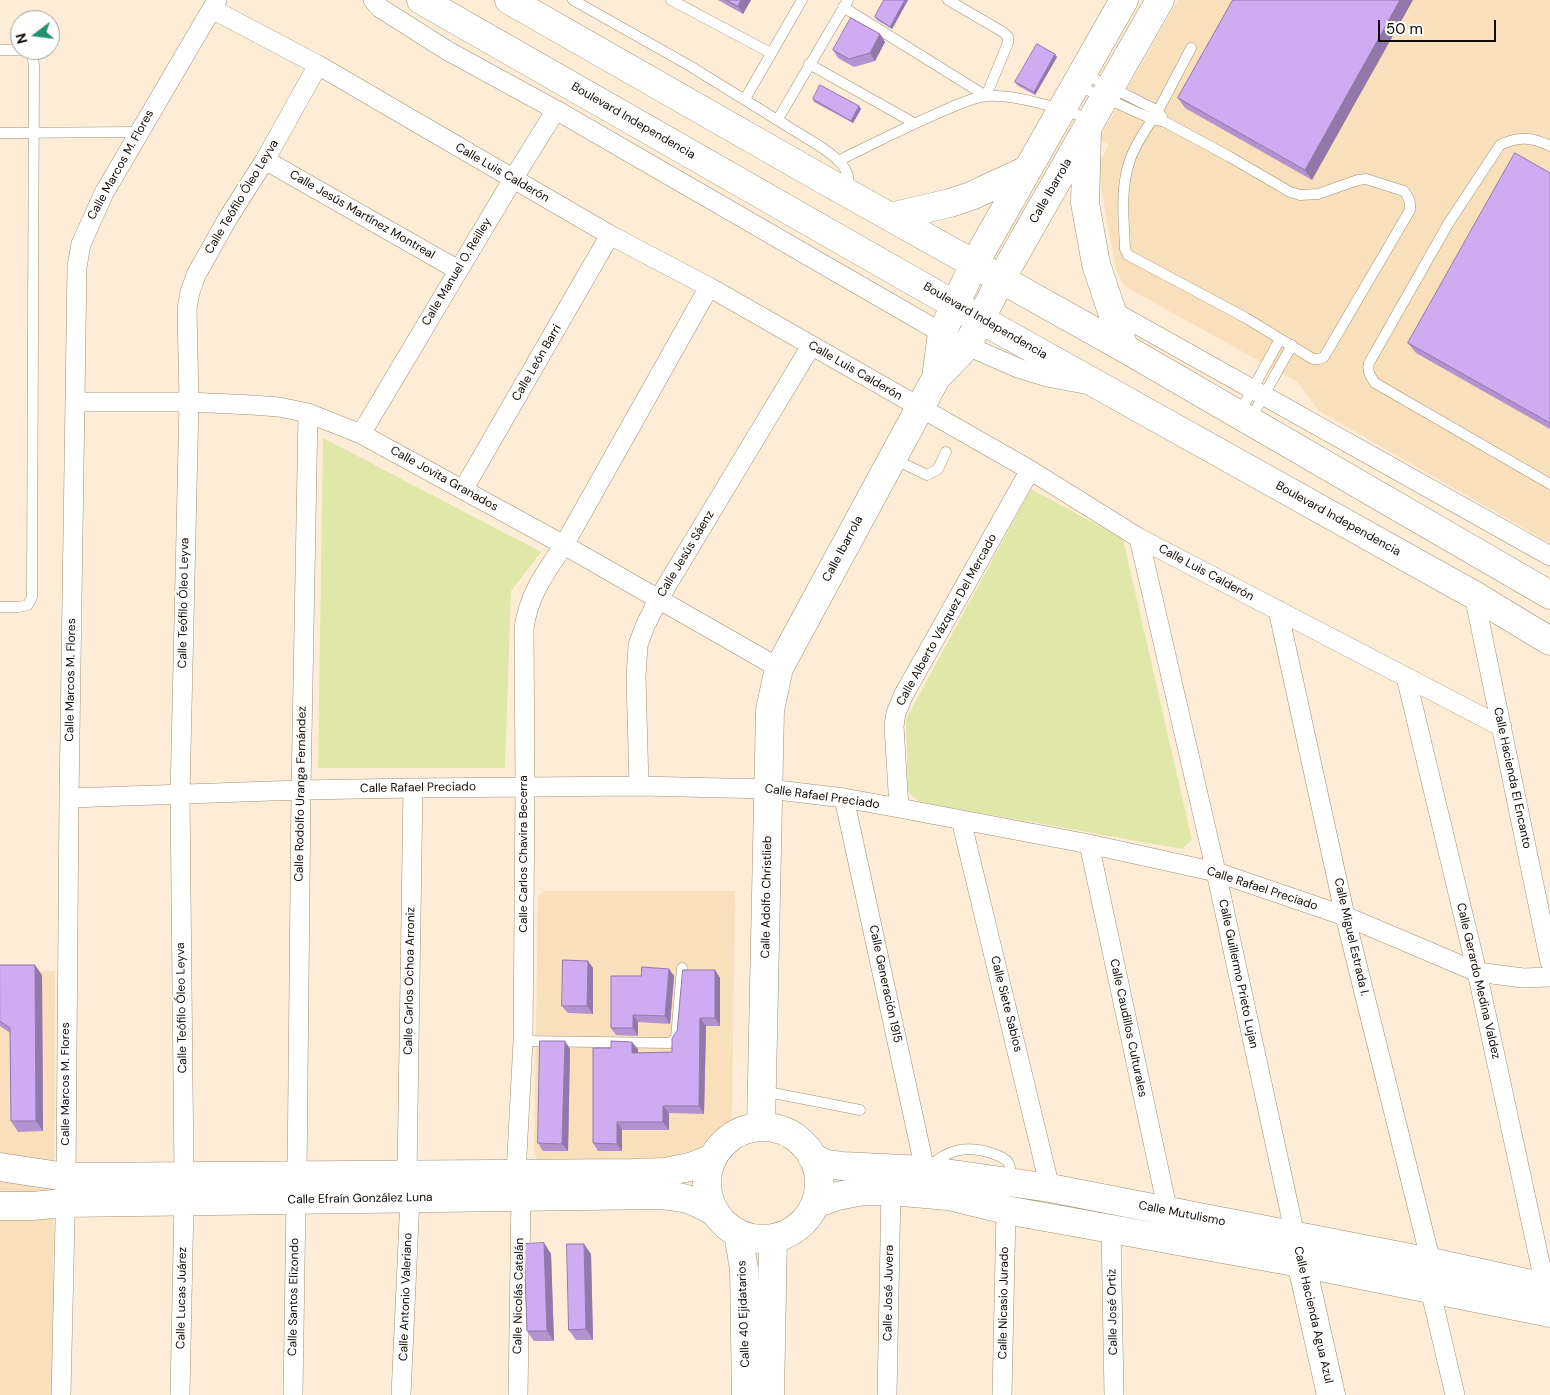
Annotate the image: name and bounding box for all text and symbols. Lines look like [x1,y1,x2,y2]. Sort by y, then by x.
north arrow [10,10,60,60]
scale bar [1380,10,1498,42]
text: 50 m [1386,19,1423,39]
text: N [11,31,31,46]
street label: Boulevard Independencia [568,80,698,162]
street label: Calle Marcos M. Flores [85,108,157,222]
street label: Calle Teófilo Óleo Leyva [202,137,282,257]
street label: Calle Luis Calderón [452,140,552,206]
street label: Calle Ibarrola [1027,156,1075,226]
street label: Calle Jesús Martínez Montreal [287,167,437,263]
street label: Calle Manuel O. Reilley [419,216,495,328]
street label: Boulevard Independencia [920,280,1050,362]
street label: Calle León Barri [509,322,565,404]
street label: Calle Luis Calderón [805,338,905,404]
street label: Calle Jovita Granados [388,443,500,515]
street label: Boulevard Independencia [1273,479,1403,559]
street label: Calle Jesús Sáenz [655,508,717,600]
street label: Calle Ibarrola [820,514,866,584]
street label: Calle Alberto Vázquez Del Mercado [894,532,1000,708]
street label: Calle Teófilo Óleo Leyva [176,537,192,669]
street label: Calle Luis Calderón [1156,542,1256,604]
street label: Calle Marcos M. Flores [63,618,79,742]
street label: Calle Rodolfo Uranga Fernández [292,706,310,882]
street label: Calle Hacienda El Encanto [1490,706,1534,850]
street label: Calle Carlos Chavira Becerra [517,775,531,933]
street label: Calle Rafael Preciado [360,780,476,796]
street label: Calle Rafael Preciado [764,782,880,812]
street label: Calle Adolfo Christlieb [759,835,775,959]
street label: Calle Rafael Preciado [1205,864,1319,914]
street label: Calle Miguel Estrada I. [1330,877,1372,997]
street label: Calle Guillermo Prieto Lujan [1215,898,1261,1050]
street label: Calle Gerardo Medina Valdez [1453,902,1503,1060]
street label: Calle Carlos Ochoa Arroniz [402,907,418,1055]
street label: Calle Generación 1915 [865,924,905,1044]
street label: Calle Teófilo Óleo Leyva [174,942,190,1074]
street label: Calle Siete Sabios [987,954,1025,1054]
street label: Calle Caudillos Culturales [1106,958,1150,1098]
street label: Calle Marcos M. Flores [59,1022,73,1146]
street label: Calle Efraín González Luna [287,1191,433,1207]
street label: Calle Mutulismo [1137,1198,1227,1230]
street label: Calle Antonio Valeriano [397,1233,415,1361]
street label: Calle Santos Elizondo [286,1238,302,1356]
street label: Calle Nicolás Catalán [511,1238,527,1354]
street label: Calle José Juvera [881,1245,897,1341]
street label: Calle Hacienda Agua Azul [1290,1245,1336,1385]
street label: Calle Lucas Juárez [174,1247,190,1349]
street label: Calle Nicasio Jurado [996,1247,1012,1359]
street label: Calle 40 Ejidatarios [735,1260,753,1368]
street label: Calle José Ortiz [1105,1269,1121,1355]

